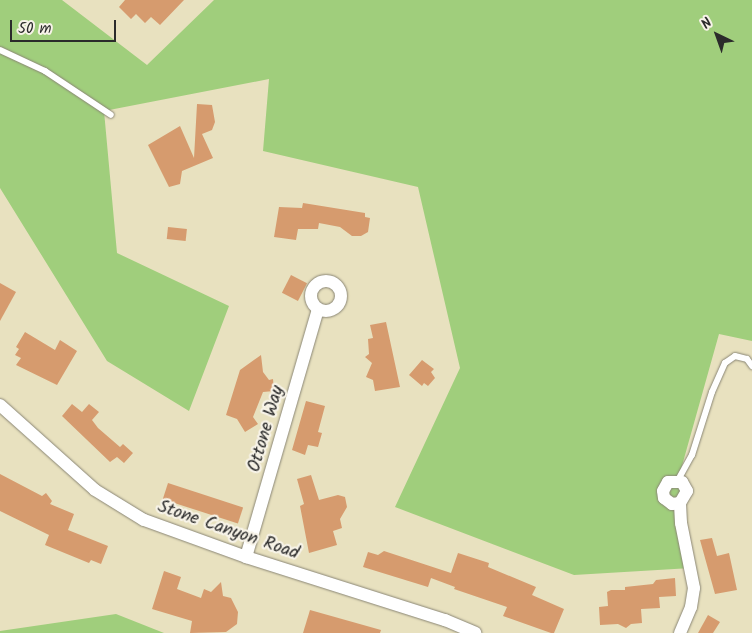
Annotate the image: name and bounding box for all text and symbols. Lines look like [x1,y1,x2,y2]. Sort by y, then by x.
scale bar [12,10,119,42]
north arrow [692,10,742,60]
text: N [696,13,718,35]
text: 50 m [18,17,52,41]
street label: Ottone Way [244,383,290,475]
street label: Stone Canyon Road [155,497,301,565]

